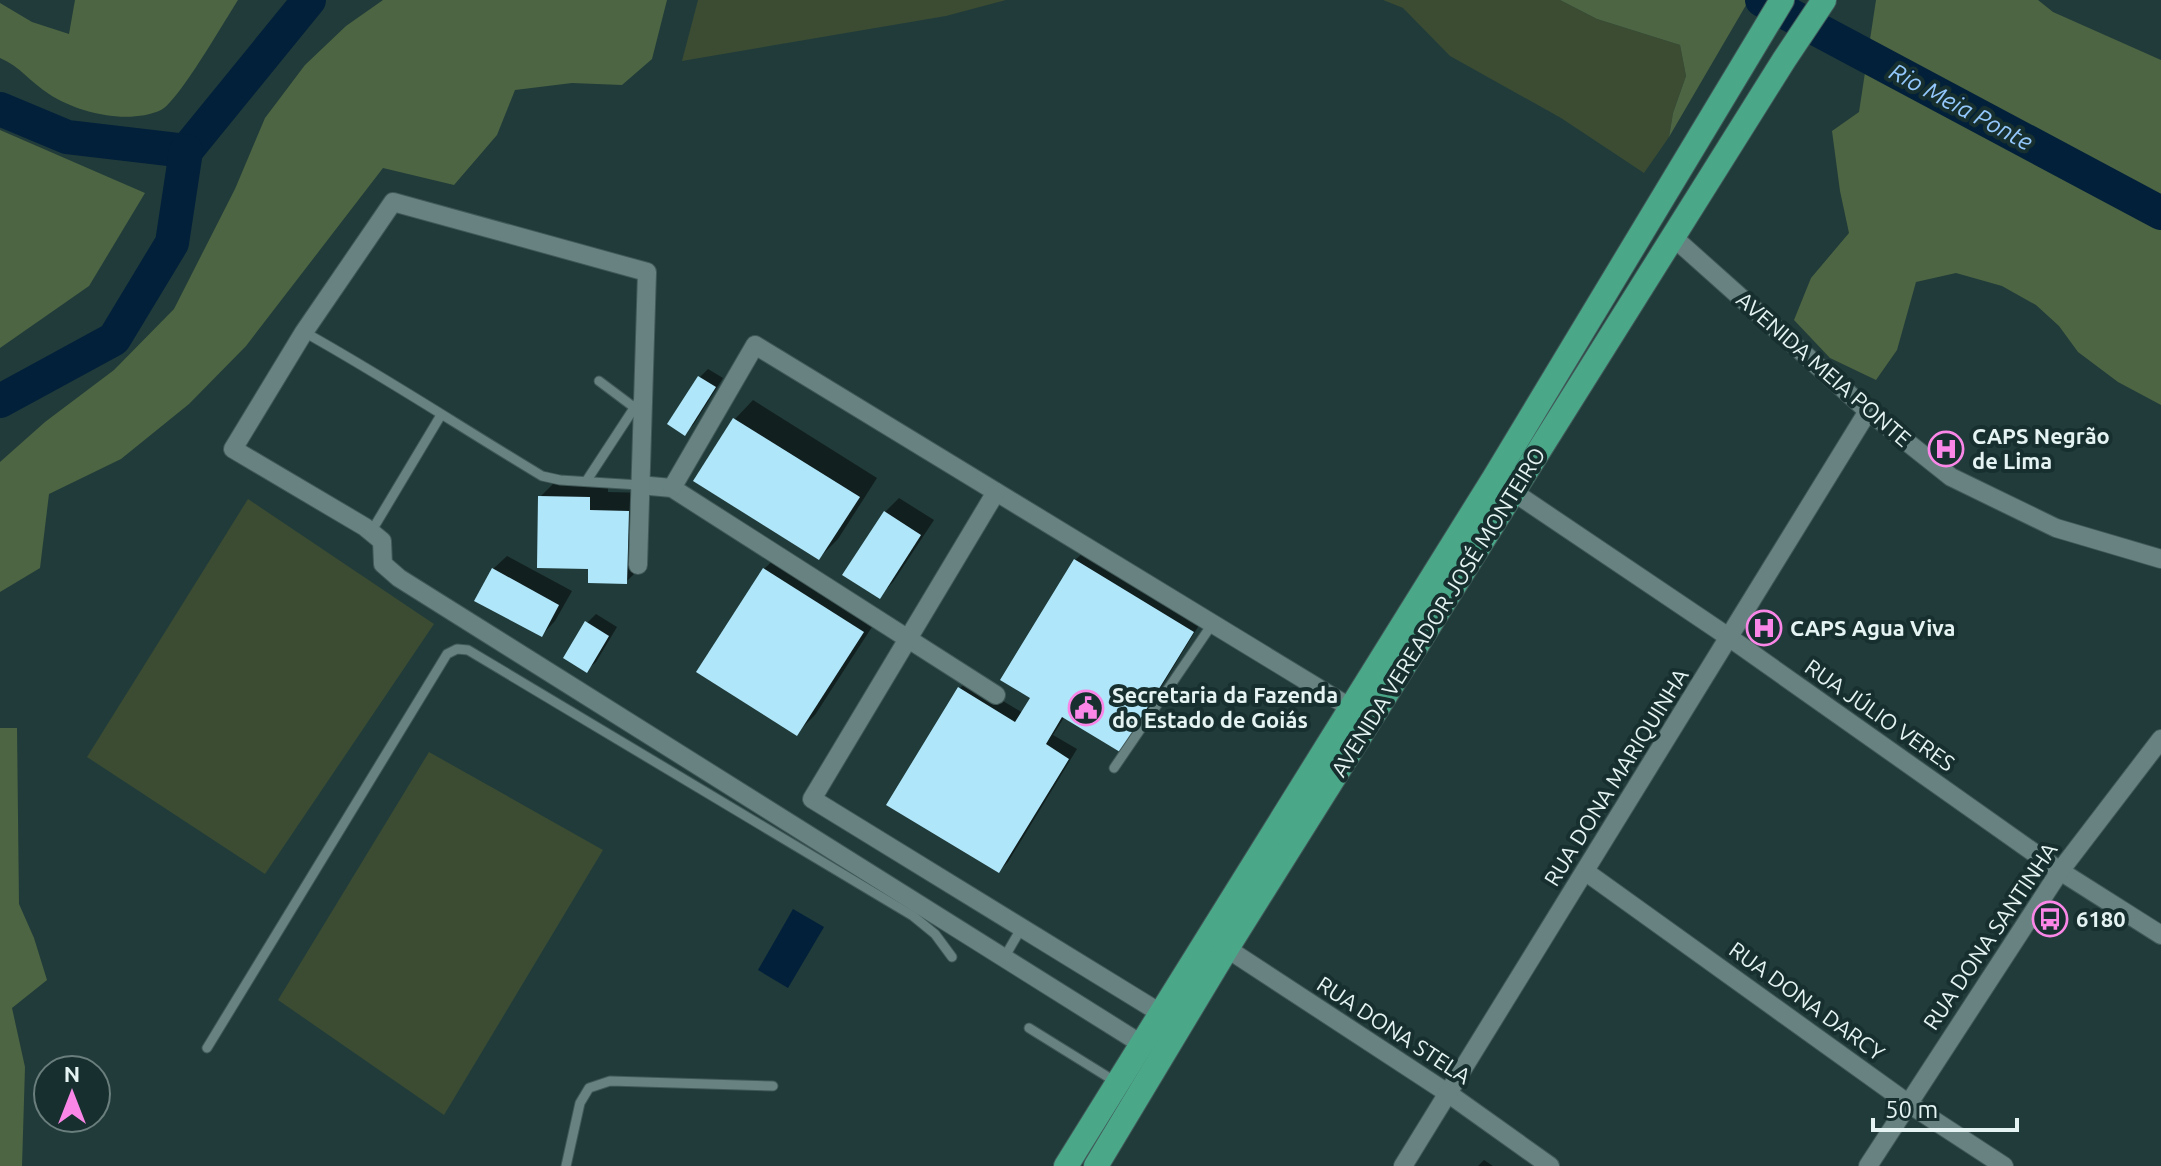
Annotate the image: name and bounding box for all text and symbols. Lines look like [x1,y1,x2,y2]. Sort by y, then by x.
water label: Rio Meia Ponte [1885,58,2037,156]
street label: AVENIDA MEIA PONTE [1732,286,1916,451]
place label: CAPS Negrão de Lima [1972,423,2110,473]
hospital icon: CAPS Negrão de Lima [1927,430,1965,468]
street label: AVENIDA VEREADOR JOSÉ MONTEIRO [1325,442,1550,781]
hospital icon: CAPS Agua Viva [1745,609,1783,647]
place label: CAPS Agua Viva [1790,615,1956,640]
street label: RUA JÚLIO VERES [1801,653,1960,776]
street label: RUA DONA MARIQUINHA [1538,663,1693,890]
place label: Secretaria da Fazenda do Estado de Goiás [1112,682,1338,732]
public building icon: Secretaria da Fazenda do Estado de Goiás [1067,689,1105,727]
street label: RUA DONA SANTINHA [1918,837,2062,1034]
bus stop icon: 6180 [2031,900,2069,938]
place label: 6180 [2076,906,2126,931]
street label: RUA DONA DARCY [1725,936,1890,1065]
street label: RUA DONA STELA [1313,971,1476,1089]
north arrow [32,1054,112,1134]
text: N [64,1061,80,1086]
scale bar [1873,1082,2017,1132]
text: 50 m [1885,1096,1938,1123]

